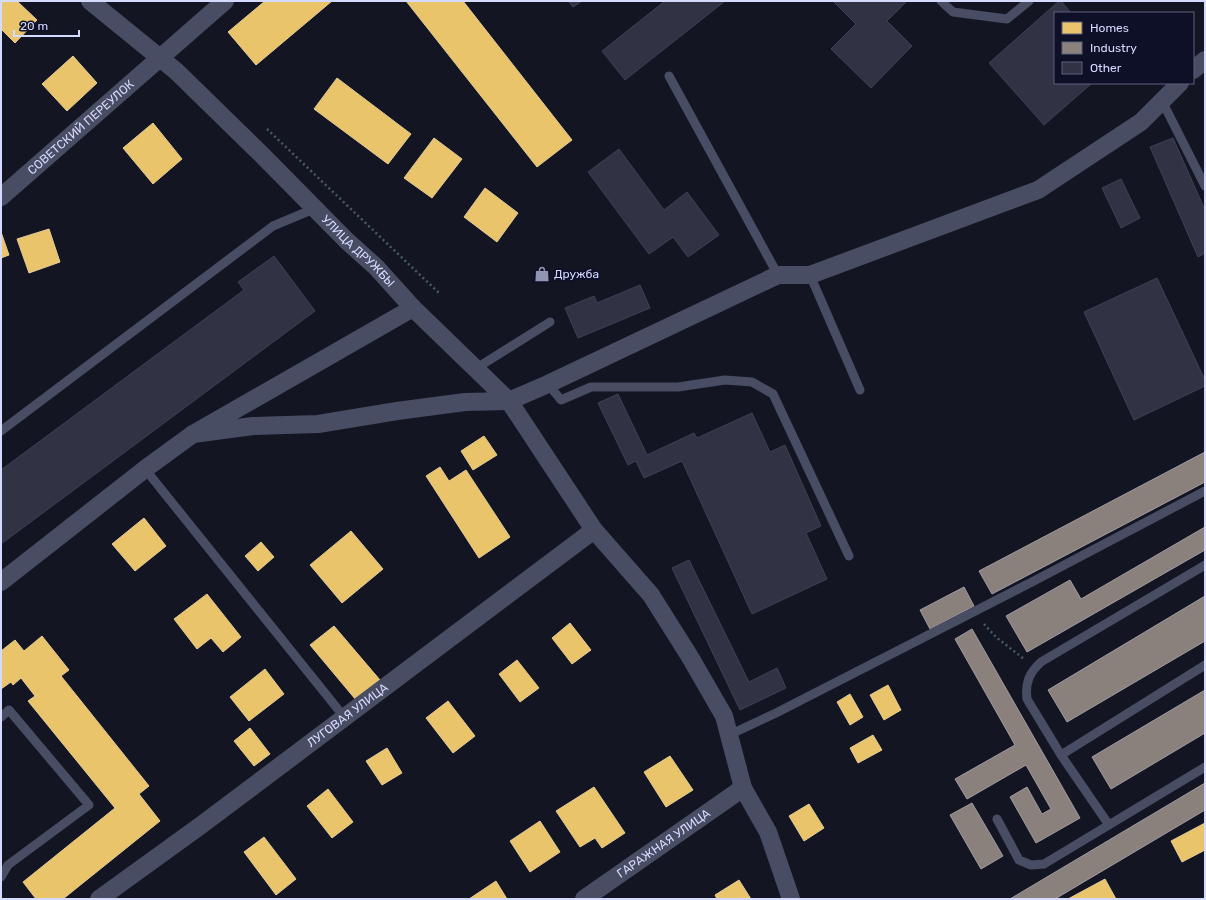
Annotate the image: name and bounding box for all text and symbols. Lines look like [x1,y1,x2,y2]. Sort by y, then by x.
scale bar [14,12,79,38]
legend [1054,12,1194,84]
text: 20 m [20,19,48,33]
text: Homes [1090,21,1129,35]
text: Industry [1090,41,1137,55]
text: Other [1090,61,1122,75]
street label: СОВЕТСКИЙ ПЕРЕУЛОК [25,77,137,177]
street label: УЛИЦА ДРУЖБЫ [319,212,398,290]
shop icon: Дружба [533,265,551,283]
place label: Дружба [554,267,599,281]
street label: ЛУГОВАЯ УЛИЦА [304,680,391,750]
street label: ГАРАЖНАЯ УЛИЦА [614,806,713,881]

